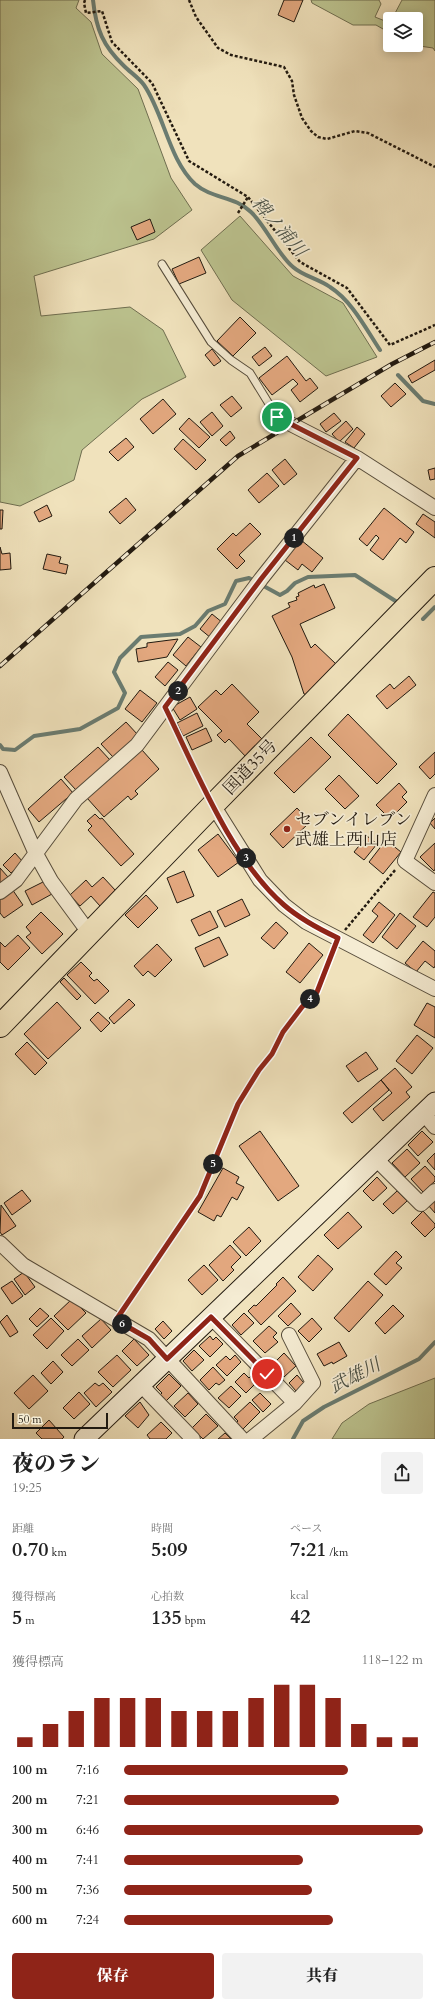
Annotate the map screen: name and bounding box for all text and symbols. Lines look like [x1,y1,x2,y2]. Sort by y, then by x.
map controls [383,12,423,52]
button: layers [383,12,423,52]
water label: 稗ノ浦川 [246,192,313,264]
pin [260,400,294,434]
icon: arrive [266,406,288,428]
pin: 1 [284,528,304,548]
text: 1 [291,530,297,545]
pin: 2 [168,681,188,701]
text: 2 [175,683,181,698]
street label: 国道35号 [218,734,282,800]
place label: セブンイレブン 武雄上西山店 [295,808,412,851]
marker: セブンイレブン 武雄上西山店 [282,824,292,834]
pin: 3 [236,848,256,868]
text: 3 [243,850,249,865]
pin: 4 [300,989,320,1009]
text: 4 [307,991,313,1006]
pin: 5 [203,1154,223,1174]
text: 5 [210,1156,216,1171]
pin: 6 [112,1314,132,1334]
text: 6 [119,1316,125,1331]
water label: 武雄川 [325,1352,387,1399]
pin [250,1357,284,1391]
icon: check [256,1363,278,1385]
scale bar [12,1411,108,1430]
text: 50 m [18,1412,42,1427]
text: 夜のラン [12,1449,100,1479]
button: share [381,1452,423,1494]
text: 19:25 [12,1479,42,1497]
text: 距離 [12,1521,34,1536]
text: 時間 [151,1521,173,1536]
text: ペース [290,1521,322,1536]
text: 0.70 [12,1536,49,1563]
text: 5:09 [151,1536,188,1563]
text: 7:21 [290,1536,327,1563]
text: km [49,1545,67,1560]
text: /km [327,1545,348,1560]
text: kcal [290,1588,308,1603]
text: 獲得標高 [12,1589,56,1604]
text: 心拍数 [151,1589,184,1604]
text: 42 [290,1603,311,1630]
text: 5 [12,1604,22,1631]
text: 135 [151,1604,182,1631]
text: m [22,1613,35,1628]
text: bpm [182,1613,206,1628]
text: 118–122 m [361,1651,423,1669]
text: 獲得標高 [12,1653,64,1671]
text: 100 m [12,1761,47,1779]
text: 7:16 [76,1761,99,1779]
text: 200 m [12,1791,47,1809]
text: 7:21 [76,1791,99,1809]
text: 300 m [12,1821,47,1839]
text: 6:46 [76,1821,99,1839]
text: 400 m [12,1851,47,1869]
text: 7:41 [76,1851,99,1869]
text: 500 m [12,1881,47,1899]
text: 7:36 [76,1881,99,1899]
text: 600 m [12,1911,47,1929]
text: 7:24 [76,1911,99,1929]
button: 保存 [12,1953,214,1999]
button: 共有 [222,1953,423,1999]

